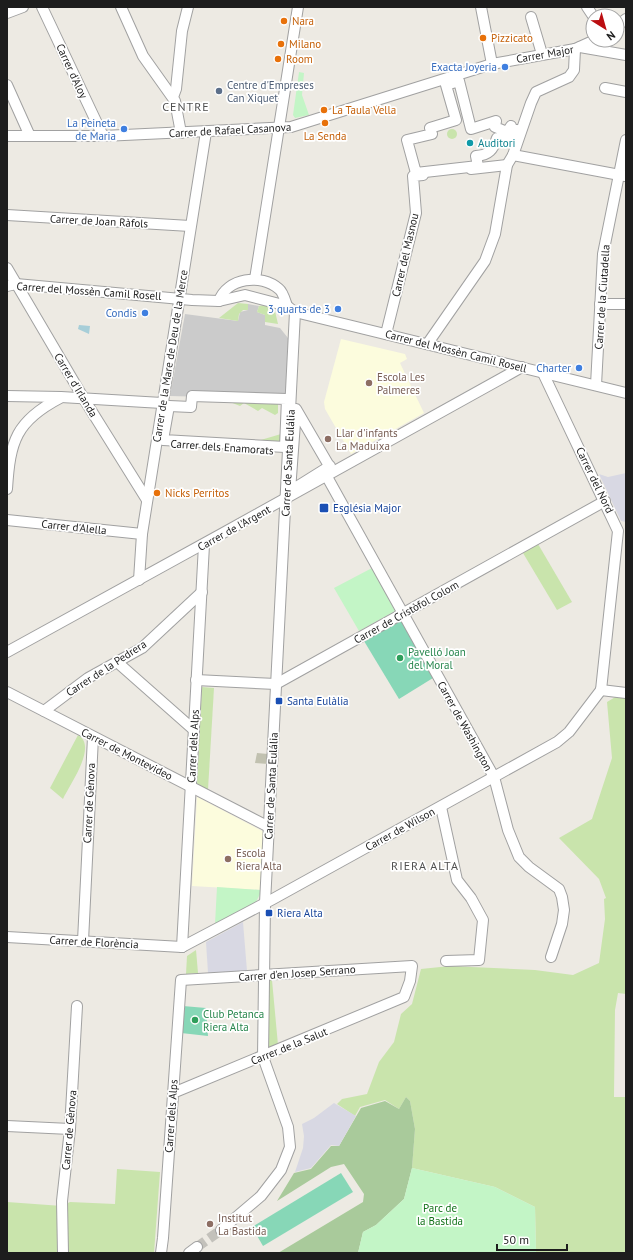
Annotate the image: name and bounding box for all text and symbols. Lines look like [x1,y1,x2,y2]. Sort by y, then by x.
north arrow [585,8,625,48]
place label: Nara [292,14,314,28]
marker: Nara [279,16,289,26]
text: N [604,28,618,44]
place label: Pizzicato [491,31,533,45]
marker: Pizzicato [478,33,488,43]
place label: Milano [289,37,321,51]
marker: Milano [276,39,286,49]
street label: Carrer d'Aloy [53,41,91,101]
street label: Carrer Major [515,42,575,66]
place label: Room [286,52,313,66]
marker: Room [273,54,283,64]
place label: Exacta Joyeria [431,60,497,74]
marker: Exacta Joyeria [500,62,510,72]
place label: Centre d'Empreses Can Xiquet [227,78,314,105]
marker: Centre d'Empreses Can Xiquet [214,86,224,96]
district label: CENTRE [162,99,210,114]
place label: La Taula Vella [332,103,396,117]
marker: La Taula Vella [319,105,329,115]
place label: La Peineta de Maria [67,116,116,143]
marker: La Senda [320,118,330,128]
street label: Carrer de Rafael Casanova [168,120,292,140]
marker: La Peineta de Maria [119,124,129,134]
place label: La Senda [304,129,346,143]
place label: Auditori [478,136,515,150]
marker: Auditori [465,138,475,148]
street label: Carrer de Joan Ràfols [50,211,149,231]
street label: Carrer del Masnou [389,212,421,298]
street label: Carrer de la Ciutadella [591,244,613,350]
street label: Carrer de la Mare de Deu de la Merce [149,268,191,443]
street label: Carrer del Mossèn Camil Rosell [16,279,163,303]
place label: 3 quarts de 3 [268,302,330,316]
marker: 3 quarts de 3 [333,304,343,314]
place label: Condis [106,306,137,320]
marker: Condis [140,308,150,318]
street label: Carrer del Mossèn Camil Rosell [384,327,529,376]
street label: Carrer d'Irlanda [51,350,101,420]
place label: Charter [536,361,571,375]
marker: Charter [574,363,584,373]
place label: Escola Les Palmeres [377,370,425,397]
marker: Escola Les Palmeres [364,378,374,388]
street label: Carrer de Santa Eulália [278,409,298,517]
place label: Llar d'infants La Maduixa [336,426,398,453]
marker: Llar d'infants La Maduixa [323,434,333,444]
street label: Carrer dels Enamorats [170,436,274,458]
street label: Carrer del Nord [573,445,617,515]
place label: Nicks Perritos [165,486,229,500]
marker: Nicks Perritos [152,488,162,498]
place label: Església Major [333,501,401,515]
street label: Carrer de l'Argent [195,502,273,554]
marker: Església Major [318,502,330,514]
street label: Carrer d'Alella [41,517,107,537]
street label: Carrer de Cristòfol Colom [351,577,461,647]
street label: Carrer de la Pedrera [63,637,149,699]
place label: Pavelló Joan del Moral [408,645,466,672]
marker: Pavelló Joan del Moral [395,653,405,663]
street label: Carrer de Washington [434,679,496,773]
place label: Santa Eulàlia [287,694,349,708]
marker: Santa Eulàlia [274,696,284,706]
street label: Carrer dels Alps [184,709,202,783]
street label: Carrer de Montevideo [79,725,175,783]
street label: Carrer de Santa Eulália [261,732,281,840]
street label: Carrer de Gènova [80,762,98,844]
street label: Carrer de Wilson [363,804,437,854]
place label: Escola Riera Alta [236,846,282,873]
marker: Escola Riera Alta [223,854,233,864]
district label: RIERA ALTA [391,858,459,873]
place label: Riera Alta [277,906,323,920]
marker: Riera Alta [264,908,274,918]
street label: Carrer de Florència [49,933,139,951]
street label: Carrer d'en Josep Serrano [238,962,356,984]
place label: Club Petanca Riera Alta [203,1007,264,1034]
marker: Club Petanca Riera Alta [190,1015,200,1025]
street label: Carrer de la Salut [249,1024,330,1068]
street label: Carrer dels Alps [161,1079,181,1153]
street label: Carrer de Gènova [59,1089,79,1171]
park label: Parc de la Bastida [417,1201,463,1228]
place label: Institut La Bastida [218,1211,266,1238]
marker: Institut La Bastida [205,1219,215,1229]
scale bar [497,1226,567,1252]
text: 50 m [503,1232,529,1247]

